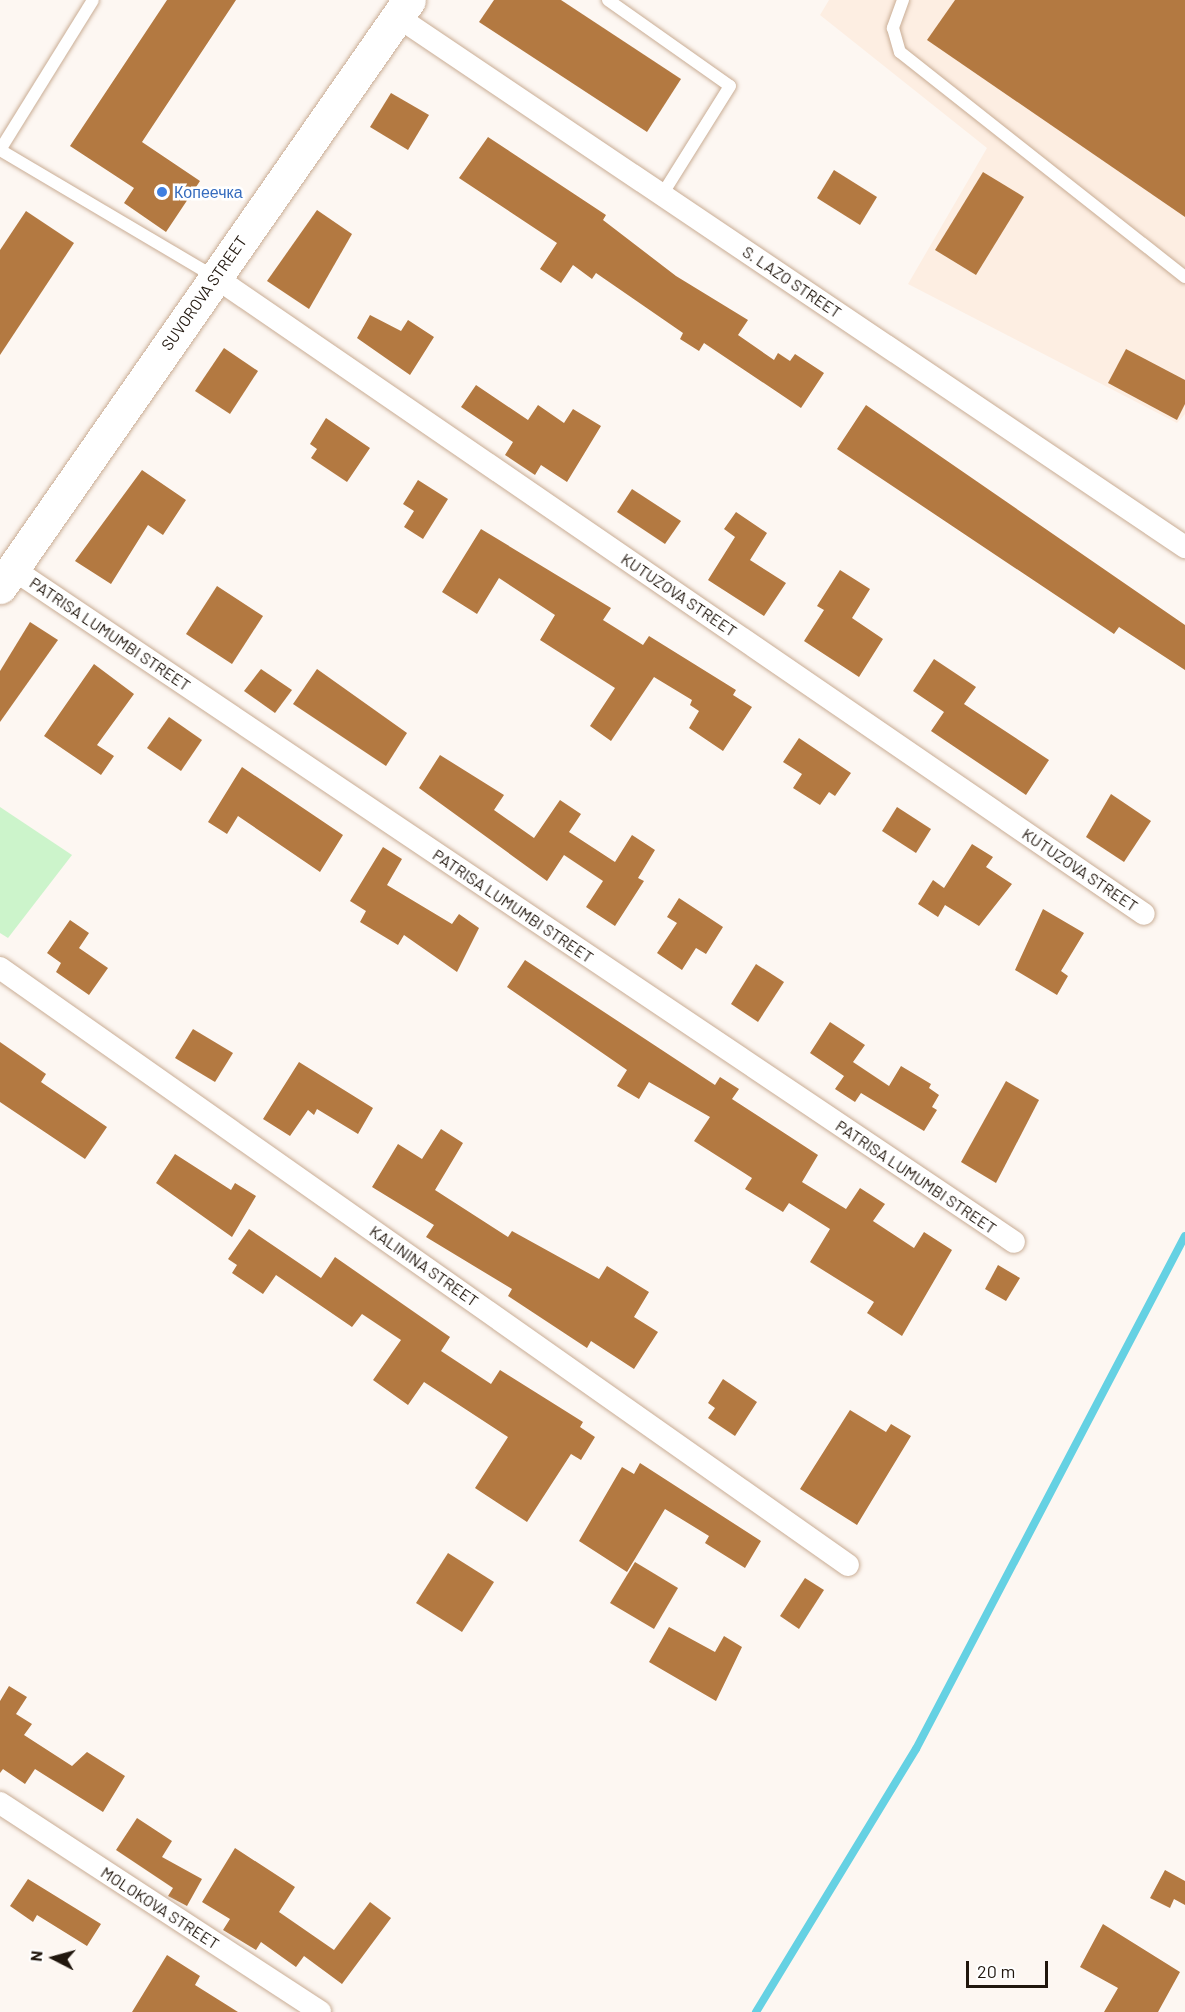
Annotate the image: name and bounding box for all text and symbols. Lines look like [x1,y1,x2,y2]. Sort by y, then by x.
place label: Копеечка [174,182,243,202]
marker: Копеечка [155,185,169,199]
street label: SUVOROVA STREET [157,232,251,354]
street label: S. LAZO STREET [739,242,845,322]
street label: KUTUZOVA STREET [617,549,741,641]
street label: PATRISA LUMUMBI STREET [26,573,194,695]
street label: KUTUZOVA STREET [1018,824,1142,916]
street label: PATRISA LUMUMBI STREET [429,845,597,967]
street label: PATRISA LUMUMBI STREET [832,1116,1000,1238]
street label: KALININA STREET [366,1221,482,1311]
street label: MOLOKOVA STREET [97,1863,223,1953]
north arrow [24,1928,84,1988]
scale bar [969,1949,1052,1987]
text: N [26,1950,46,1962]
text: 20 m [977,1960,1015,1982]

